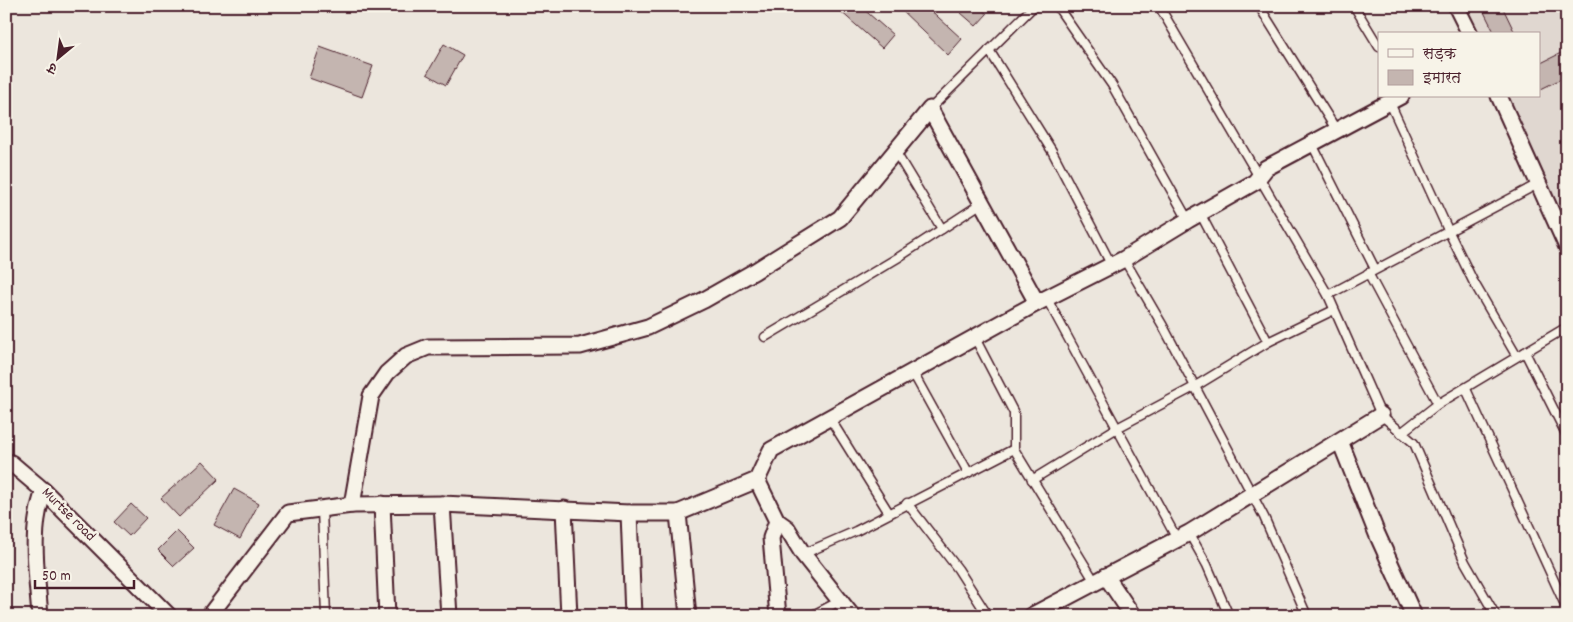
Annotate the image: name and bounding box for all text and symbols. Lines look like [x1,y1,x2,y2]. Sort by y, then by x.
north arrow [32,32,82,82]
legend [1378,32,1540,98]
text: सड़क [1422,44,1457,66]
text: उ [43,56,62,79]
text: इमारत [1422,68,1462,90]
street label: Murtse road [36,483,100,547]
scale bar [35,557,134,589]
text: 50 m [42,566,71,588]

